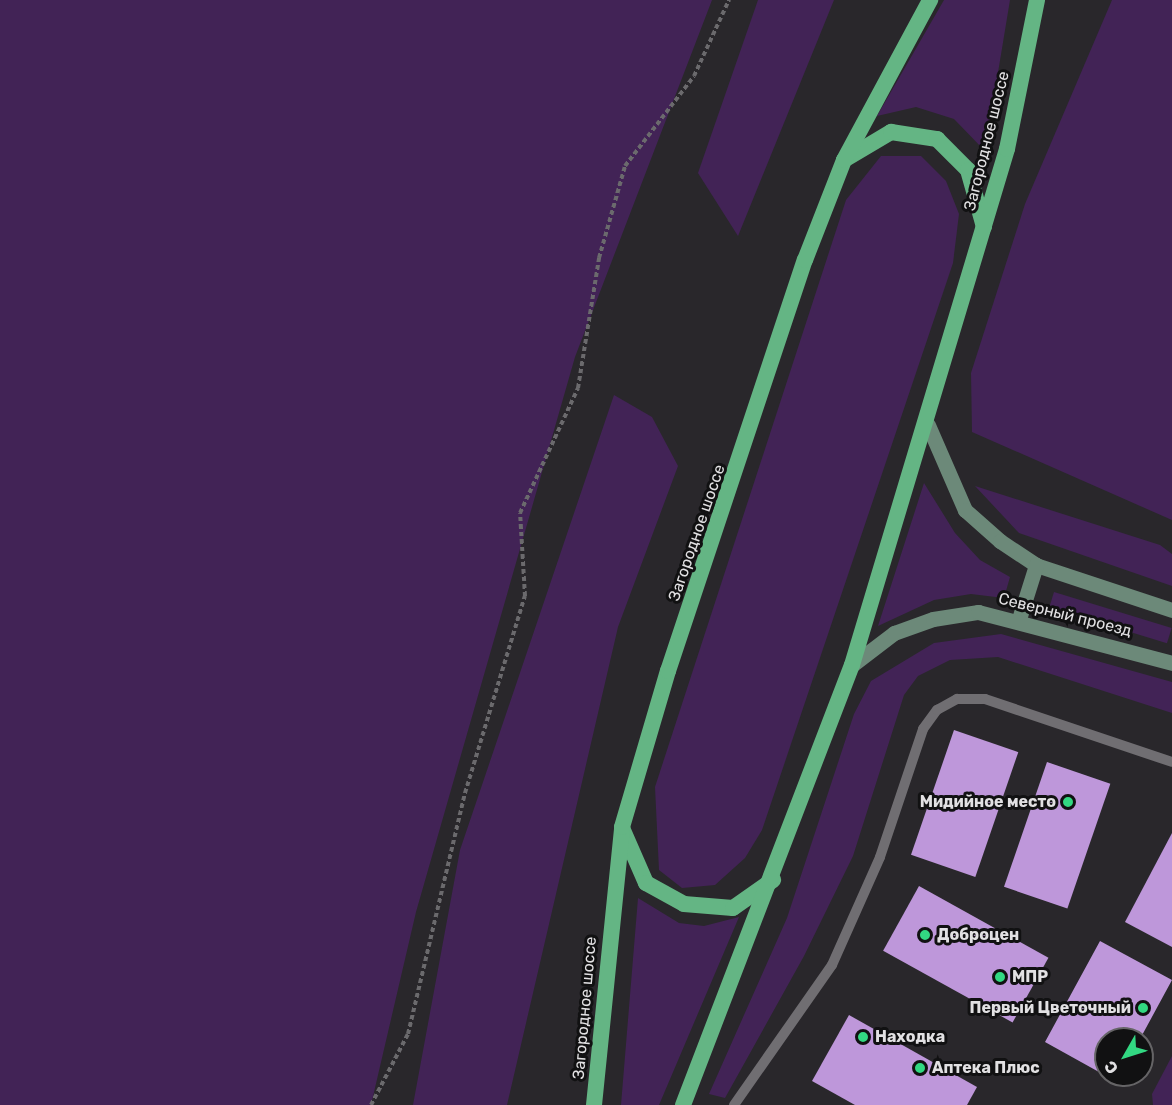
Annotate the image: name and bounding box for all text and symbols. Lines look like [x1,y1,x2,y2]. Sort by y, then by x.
street label: Загородное шоссе [960,69,1014,213]
street label: Загородное шоссе [665,462,729,604]
street label: Северный проезд [996,589,1134,641]
place label: Мидийное место [920,792,1056,812]
marker: Мидийное место [1061,795,1075,809]
place label: Доброцен [937,925,1019,945]
marker: Доброцен [918,928,932,942]
street label: Загородное шоссе [569,936,601,1080]
place label: МПР [1012,967,1048,987]
marker: МПР [993,970,1007,984]
place label: Первый Цветочный [970,998,1131,1018]
marker: Первый Цветочный [1136,1001,1150,1015]
place label: Находка [875,1027,945,1047]
north arrow [1094,1027,1154,1087]
marker: Находка [856,1030,870,1044]
text: С [1100,1057,1122,1078]
place label: Аптека Плюс [932,1058,1040,1078]
marker: Аптека Плюс [913,1061,927,1075]

